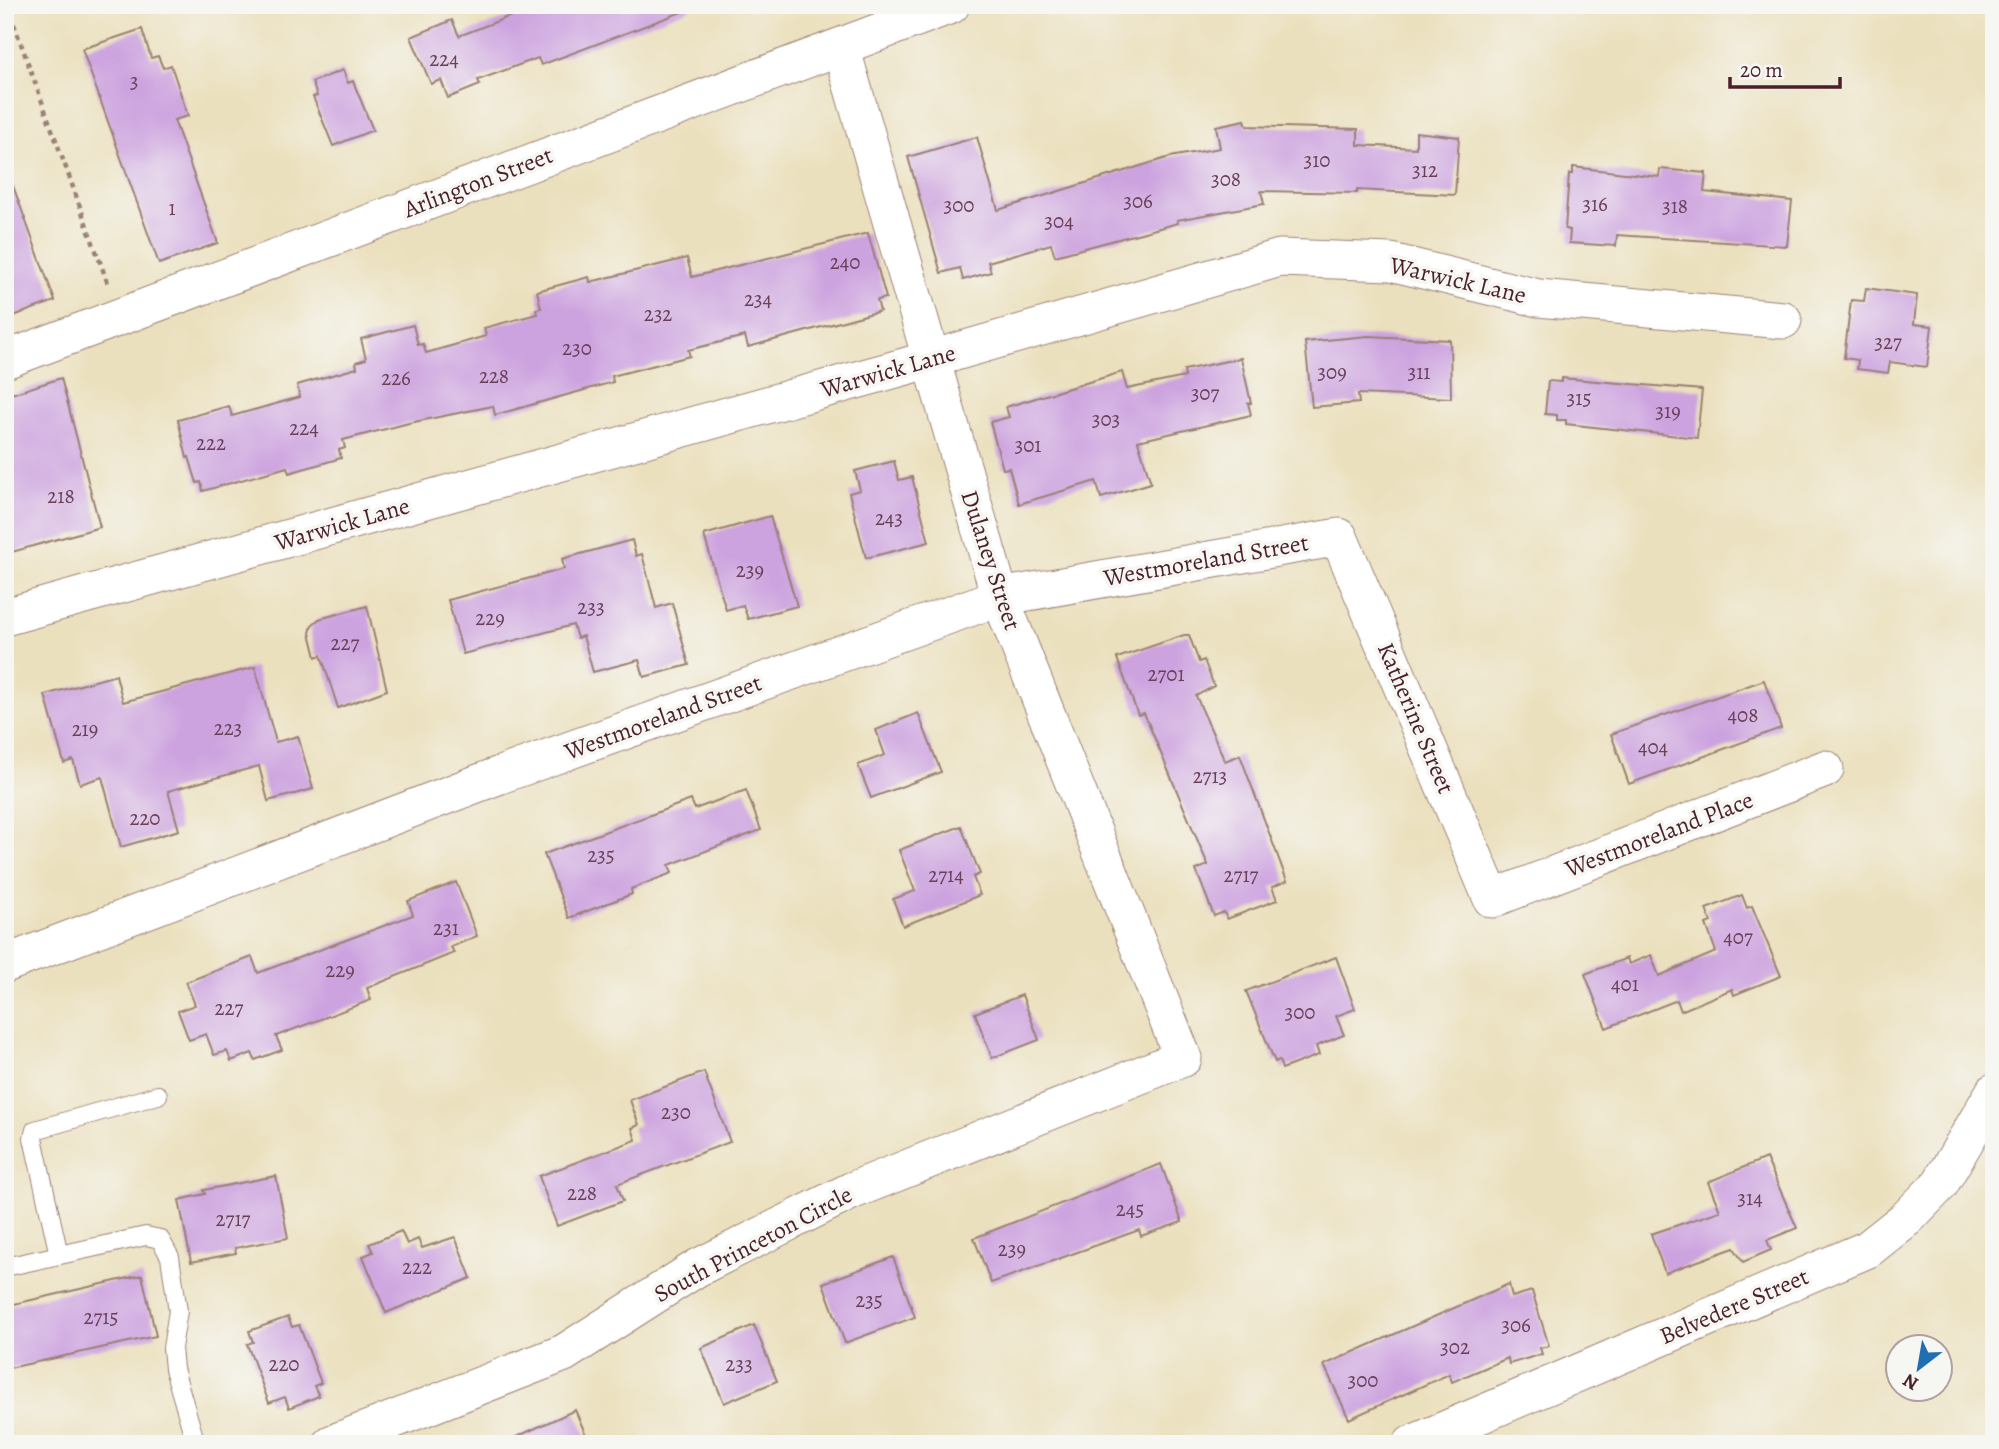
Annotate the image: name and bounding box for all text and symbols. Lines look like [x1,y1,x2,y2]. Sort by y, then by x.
house number: 224 [429,45,459,73]
scale bar [1730,46,1840,90]
text: 20 m [1740,56,1783,84]
house number: 3 [130,67,138,95]
street label: Arlington Street [398,139,557,225]
house number: 310 [1303,146,1331,174]
house number: 312 [1412,156,1438,184]
house number: 308 [1211,165,1241,193]
house number: 306 [1123,187,1153,215]
house number: 316 [1582,190,1608,218]
house number: 300 [943,191,975,219]
house number: 318 [1662,192,1688,220]
house number: 1 [168,194,176,222]
house number: 304 [1044,207,1074,235]
house number: 240 [830,248,860,276]
street label: Warwick Lane [1386,249,1529,311]
house number: 234 [744,285,772,313]
house number: 232 [644,300,672,328]
house number: 327 [1874,328,1902,356]
house number: 230 [562,334,592,362]
street label: Warwick Lane [816,336,959,406]
house number: 309 [1317,358,1347,386]
house number: 311 [1407,358,1431,386]
house number: 228 [479,362,509,390]
house number: 226 [381,364,411,392]
house number: 307 [1191,379,1220,407]
house number: 315 [1567,384,1591,412]
house number: 319 [1655,397,1681,425]
house number: 303 [1092,405,1120,433]
house number: 224 [289,414,319,442]
house number: 222 [196,429,226,457]
house number: 301 [1014,431,1042,459]
house number: 218 [47,482,75,510]
street label: Dulaney Street [953,486,1029,634]
street label: Warwick Lane [270,489,413,559]
house number: 243 [875,504,903,532]
street label: Westmoreland Street [1100,526,1311,594]
house number: 239 [736,556,764,584]
house number: 233 [577,593,605,621]
house number: 229 [475,604,505,632]
house number: 227 [331,629,360,657]
street label: Katherine Street [1370,638,1462,798]
house number: 2701 [1147,660,1185,688]
street label: Westmoreland Street [559,666,766,768]
house number: 408 [1728,701,1758,729]
house number: 223 [214,714,242,742]
house number: 219 [72,715,98,743]
house number: 404 [1638,733,1668,761]
house number: 2713 [1193,762,1227,790]
street label: Westmoreland Place [1559,783,1758,885]
house number: 220 [129,804,161,832]
house number: 235 [587,841,615,869]
house number: 2714 [928,861,964,889]
house number: 2717 [1224,861,1259,889]
house number: 231 [433,914,459,942]
house number: 407 [1723,923,1753,951]
house number: 229 [325,956,355,984]
house number: 401 [1611,970,1639,998]
house number: 227 [215,994,244,1022]
house number: 300 [1284,998,1316,1026]
house number: 230 [661,1098,691,1126]
street label: South Princeton Circle [648,1178,858,1310]
house number: 228 [567,1179,597,1207]
house number: 314 [1737,1184,1763,1212]
house number: 245 [1116,1195,1144,1223]
house number: 2717 [216,1205,251,1233]
house number: 239 [998,1235,1026,1263]
house number: 222 [402,1253,432,1281]
street label: Belvedere Street [1655,1260,1813,1352]
house number: 235 [855,1286,883,1314]
house number: 2715 [83,1303,119,1331]
house number: 306 [1501,1311,1531,1339]
house number: 302 [1440,1333,1470,1361]
north arrow [1884,1334,1954,1404]
house number: 220 [268,1350,300,1378]
house number: 233 [725,1350,753,1378]
house number: 300 [1347,1366,1379,1394]
text: N [1898,1367,1923,1396]

